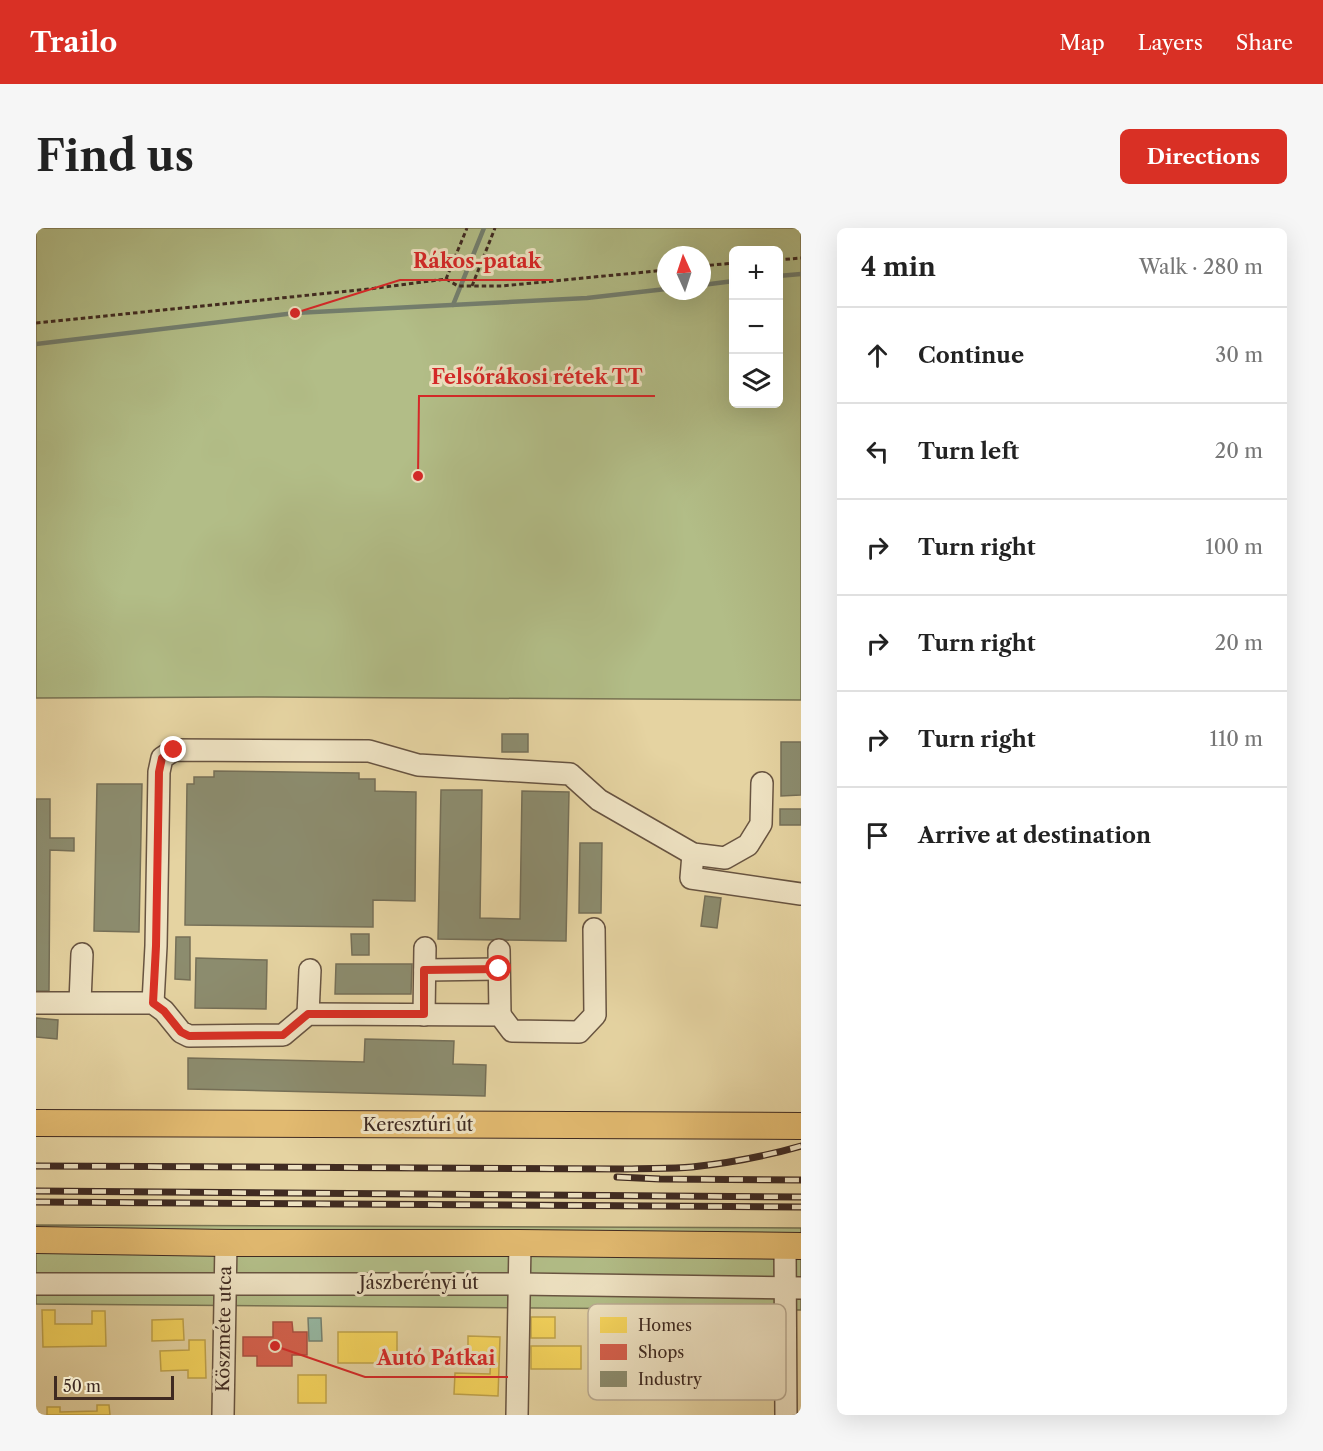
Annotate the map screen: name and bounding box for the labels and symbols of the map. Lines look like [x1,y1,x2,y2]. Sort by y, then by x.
callout: Rákos-patak [400,242,553,280]
north arrow [657,246,711,300]
text: Rákos-patak [413,249,542,273]
callout: Felsőrákosi rétek TT [419,358,655,396]
text: Felsőrákosi rétek TT [431,365,643,389]
route end [160,736,186,762]
route start [485,955,511,981]
street label: Keresztúri út [363,1114,474,1136]
street label: Köszméte utca [212,1265,236,1392]
street label: Jászberényi út [356,1272,479,1294]
legend [588,1304,786,1400]
text: Homes [638,1315,692,1335]
callout: Autó Pátkai [365,1339,508,1377]
text: Shops [638,1342,684,1362]
text: Autó Pátkai [376,1346,495,1370]
text: Industry [638,1369,703,1389]
scale bar [54,1373,174,1400]

